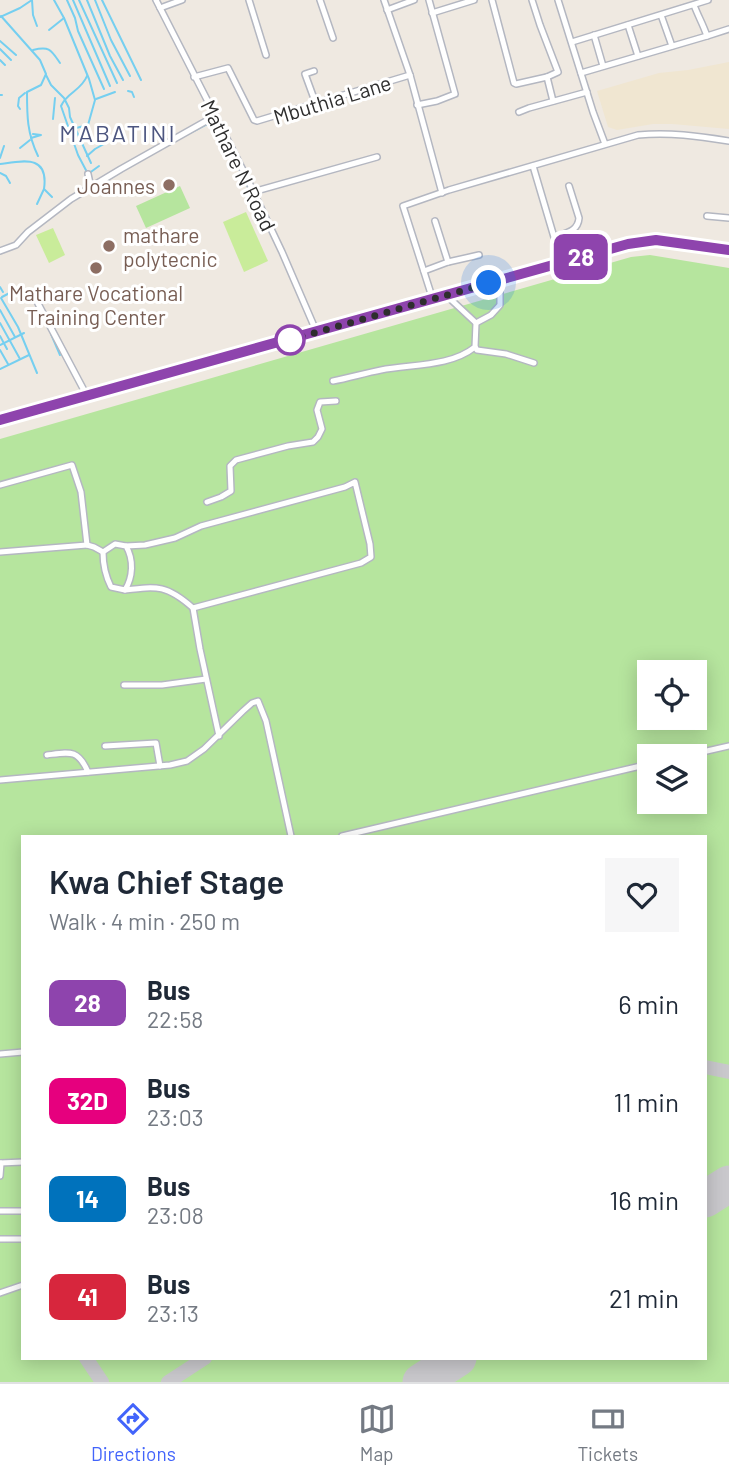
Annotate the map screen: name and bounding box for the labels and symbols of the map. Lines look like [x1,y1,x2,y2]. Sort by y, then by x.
street label: Mbuthia Lane [270,69,394,129]
street label: Mathare N Road [196,95,282,235]
district label: MABATINI [59,118,177,147]
place label: Joannes [77,173,155,198]
marker: Joannes [161,177,177,193]
place label: mathare polytecnic [123,222,217,271]
line badge: 28 [550,234,612,280]
marker: mathare polytecnic [101,238,117,254]
marker: Mathare Vocational Training Center [88,260,104,276]
your location [471,265,506,300]
place label: Mathare Vocational Training Center [9,280,183,329]
unlabelled marker [275,325,305,355]

